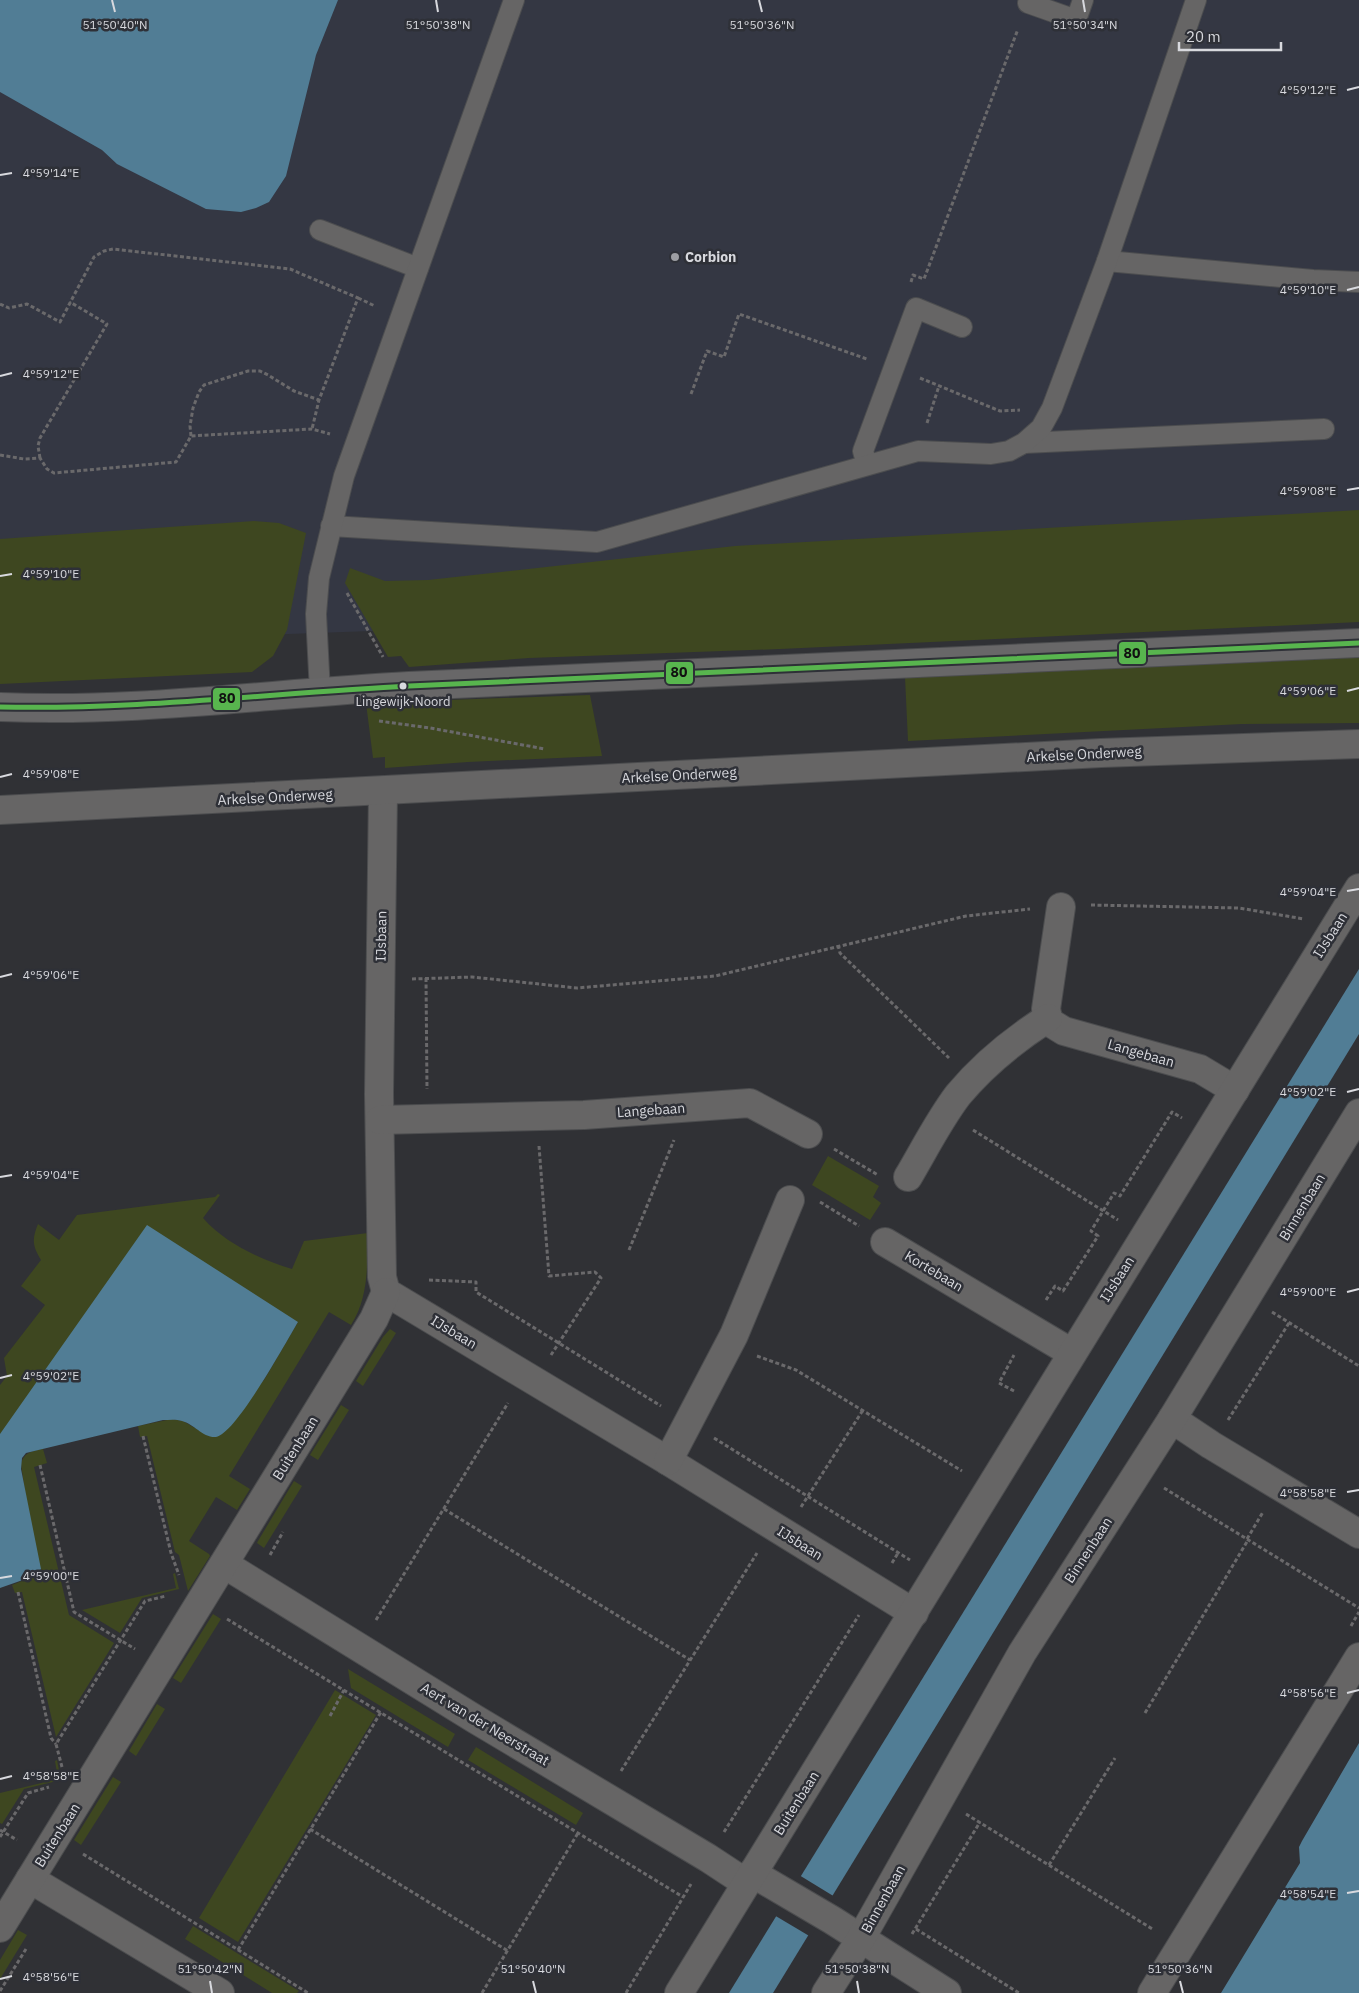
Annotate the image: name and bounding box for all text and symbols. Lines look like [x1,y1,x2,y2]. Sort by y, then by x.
text: 51°50'40"N [82,17,148,32]
text: 51°50'38"N [405,17,471,32]
text: 51°50'36"N [729,17,795,32]
text: 51°50'34"N [1052,17,1118,32]
scale bar [1179,20,1282,52]
text: 20 m [1186,27,1221,46]
text: 4°59'12"E [1280,82,1336,97]
text: 4°59'14"E [23,165,79,180]
place label: Corbion [685,248,736,266]
marker: Corbion [669,251,681,263]
text: 4°59'10"E [1280,282,1336,297]
text: 4°59'12"E [23,366,79,381]
text: 4°59'08"E [1280,483,1336,498]
text: 4°59'10"E [23,566,79,581]
line badge: 80 [1118,641,1147,665]
text: 80 [1124,644,1140,662]
line badge: 80 [665,661,694,685]
text: 80 [671,663,687,681]
marker: Lingewijk-Noord [398,681,408,691]
text: 4°59'06"E [1280,683,1336,698]
line badge: 80 [212,687,241,711]
text: 80 [219,689,235,707]
place label: Lingewijk-Noord [356,693,450,710]
street label: Arkelse Onderweg [1026,742,1143,766]
street label: Arkelse Onderweg [621,763,738,787]
text: 4°59'08"E [23,766,79,781]
street label: Arkelse Onderweg [217,785,334,809]
text: 4°59'04"E [1280,884,1336,899]
street label: IJsbaan [1309,909,1351,961]
street label: IJsbaan [372,911,390,961]
text: 4°59'06"E [23,967,79,982]
street label: Langebaan [1106,1035,1176,1071]
text: 4°59'02"E [1280,1084,1336,1099]
street label: Langebaan [616,1099,686,1121]
text: 4°59'04"E [23,1167,79,1182]
street label: Binnenbaan [1275,1170,1329,1244]
street label: Kortebaan [901,1247,967,1295]
street label: IJsbaan [1096,1253,1138,1305]
text: 4°59'00"E [1280,1284,1336,1299]
street label: IJsbaan [428,1311,480,1353]
text: 4°59'02"E [23,1368,79,1383]
street label: Buitenbaan [268,1413,322,1483]
text: 4°58'58"E [1280,1485,1336,1500]
street label: Binnenbaan [1060,1514,1116,1586]
street label: IJsbaan [774,1522,826,1564]
text: 4°59'00"E [23,1568,79,1583]
street label: Aert van der Neerstraat [417,1678,553,1770]
text: 4°58'56"E [1280,1685,1336,1700]
text: 4°58'58"E [23,1768,79,1783]
street label: Buitenbaan [769,1768,823,1838]
street label: Buitenbaan [30,1800,84,1870]
street label: Binnenbaan [857,1862,909,1936]
text: 4°58'54"E [1280,1886,1336,1901]
text: 51°50'42"N [177,1961,243,1976]
text: 51°50'40"N [500,1961,566,1976]
text: 51°50'38"N [824,1961,890,1976]
text: 51°50'36"N [1147,1961,1213,1976]
text: 4°58'56"E [23,1969,79,1984]

